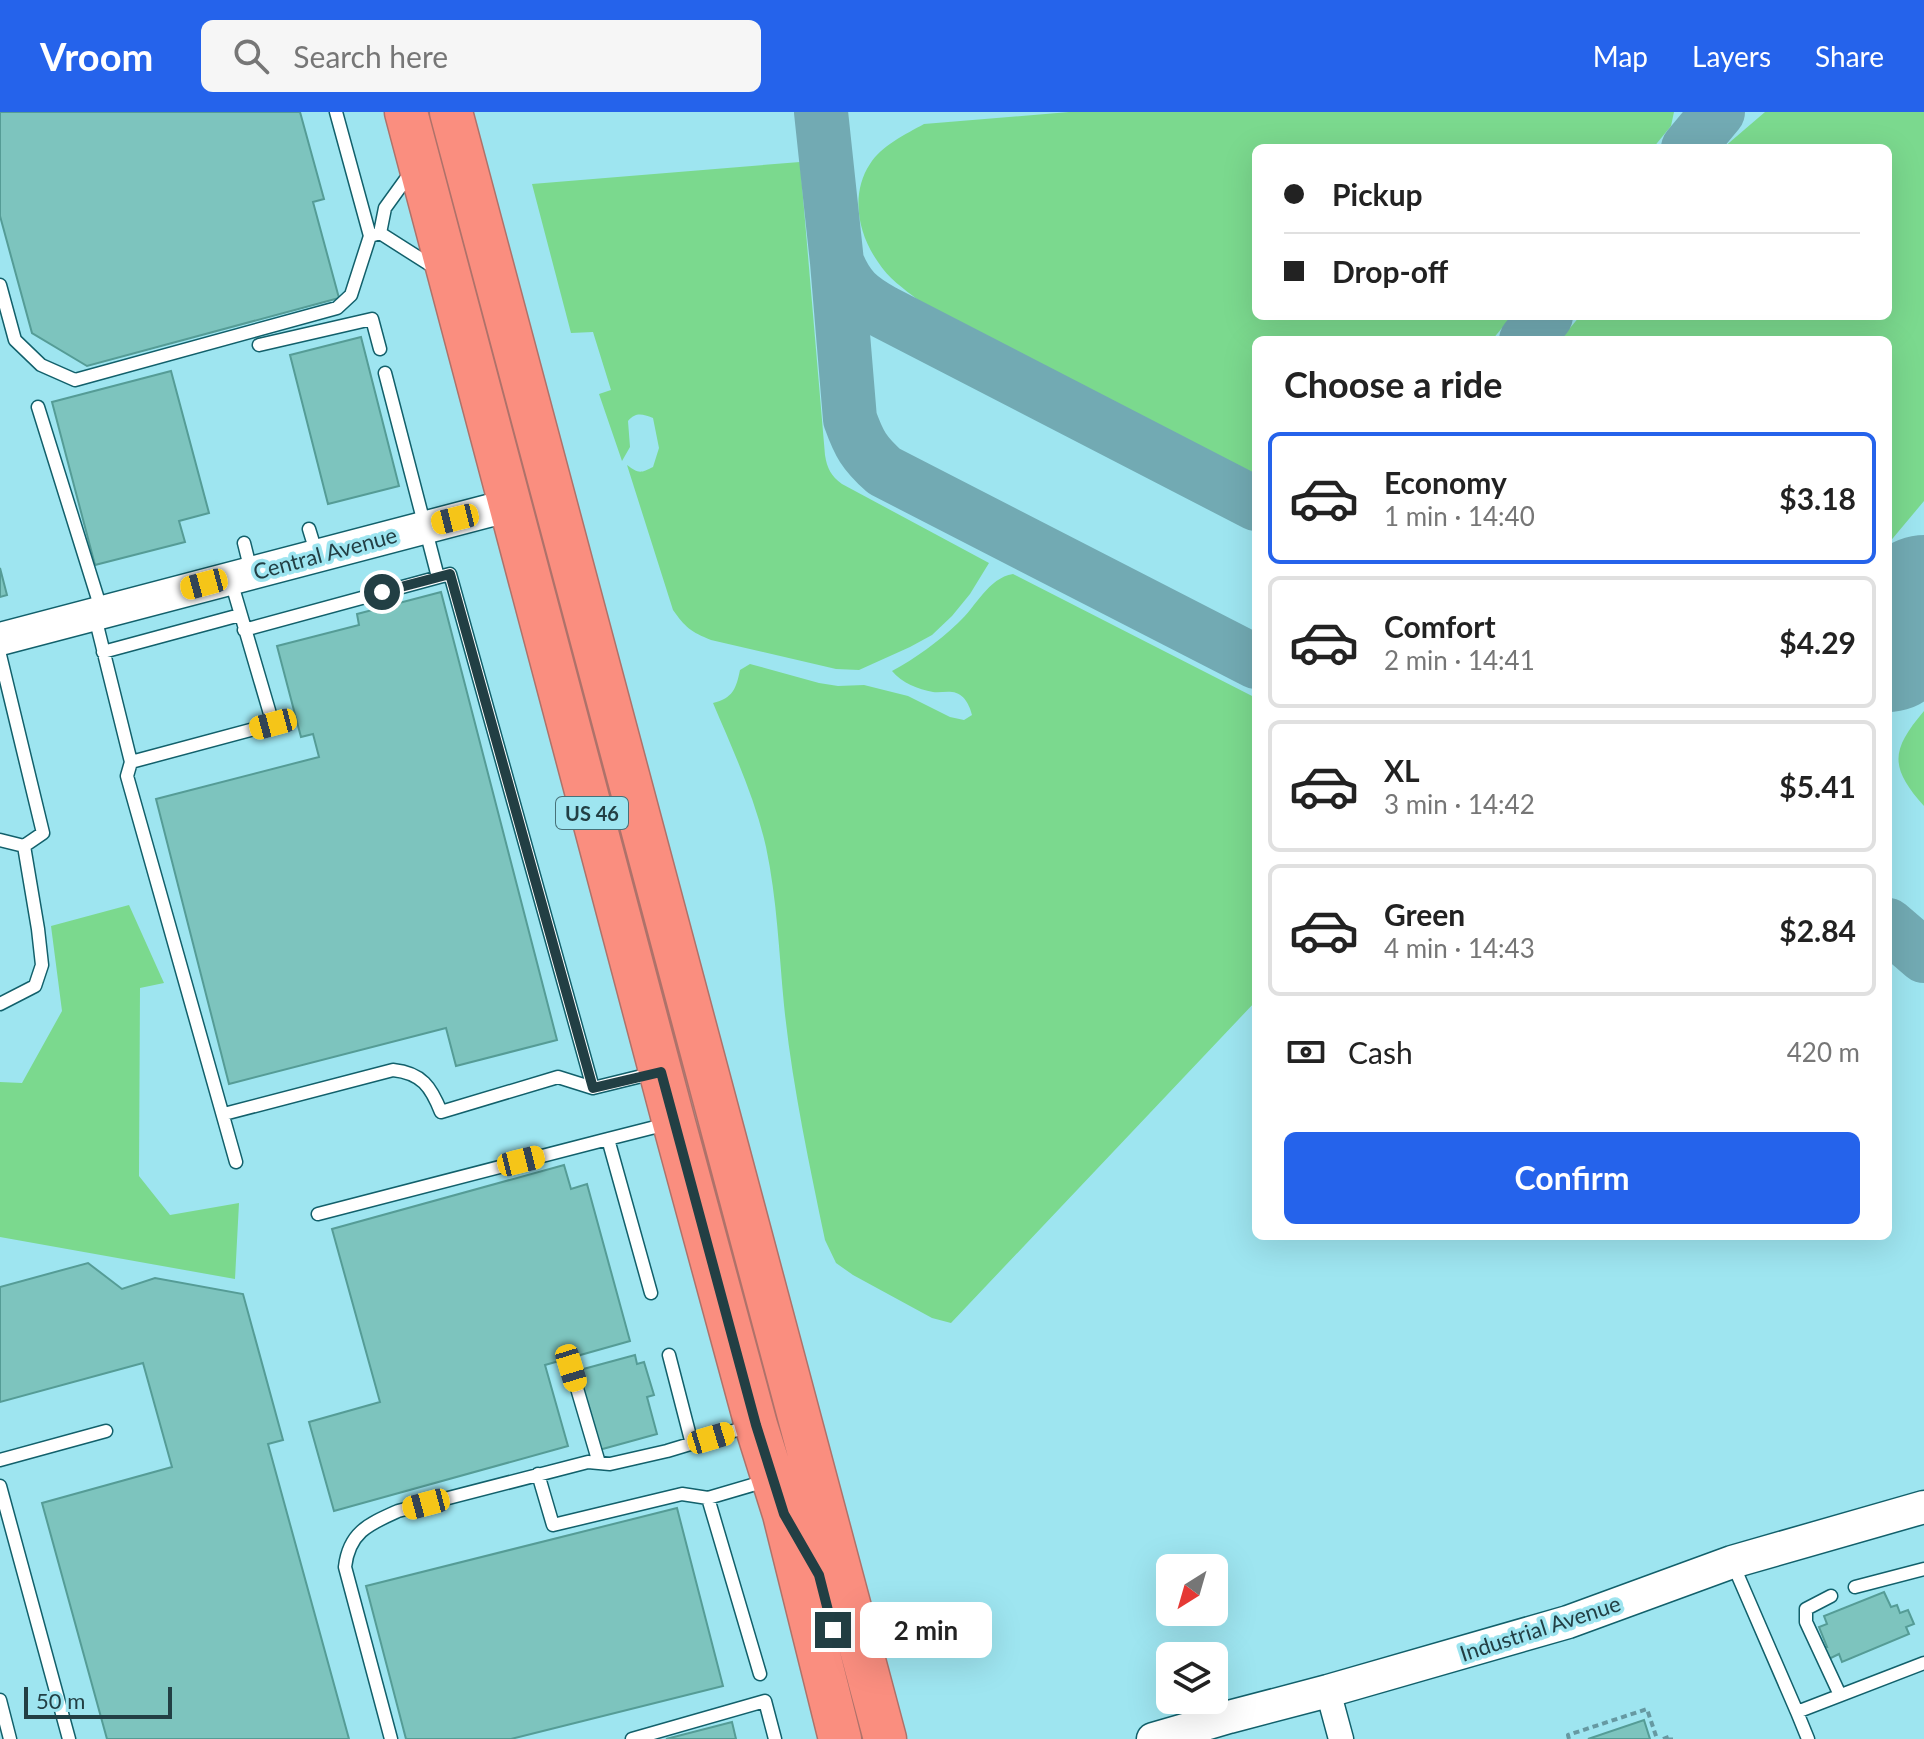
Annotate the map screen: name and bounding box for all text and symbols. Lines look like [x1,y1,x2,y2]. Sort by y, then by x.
search box [201,20,761,92]
text: Vroom [40,33,153,79]
icon: search [229,34,273,78]
text: Search here [293,38,448,74]
text: Map [1593,39,1648,73]
text: Layers [1692,39,1771,73]
text: Share [1815,39,1884,73]
text: Pickup [1332,176,1423,212]
text: Drop-off [1332,253,1448,289]
text: Choose a ride [1284,362,1503,406]
icon: car [1288,462,1360,534]
text: Economy [1384,464,1507,500]
text: $3.18 [1779,480,1856,516]
text: 1 min · 14:40 [1384,500,1535,532]
car [429,502,481,536]
street label: Central Avenue [250,521,400,585]
car [178,566,230,602]
route start [364,574,400,610]
icon: car [1288,606,1360,678]
text: Comfort [1384,608,1496,644]
text: $4.29 [1779,624,1856,660]
text: 2 min · 14:41 [1384,644,1535,676]
car [247,706,299,742]
icon: car [1288,750,1360,822]
text: XL [1384,752,1420,788]
text: $5.41 [1779,768,1856,804]
text: 3 min · 14:42 [1384,788,1535,820]
road number: US 46 [556,797,628,829]
icon: car [1288,894,1360,966]
text: Green [1384,896,1465,932]
text: $2.84 [1779,912,1856,948]
text: 4 min · 14:43 [1384,932,1535,964]
icon: cash [1284,1030,1328,1074]
text: Cash [1348,1034,1413,1070]
text: 420 m [1787,1036,1860,1068]
button: Confirm [1284,1132,1860,1224]
car [495,1144,547,1178]
car [553,1342,589,1394]
car [685,1420,737,1456]
car [400,1486,452,1522]
north arrow [1156,1554,1228,1626]
map controls [1156,1554,1228,1714]
street label: Industrial Avenue [1456,1589,1624,1667]
callout: 2 min [861,1602,993,1658]
route end [815,1612,851,1648]
text: 2 min [894,1614,958,1646]
button: layers [1156,1642,1228,1714]
scale bar [24,1683,172,1719]
text: 50 m [36,1687,85,1714]

